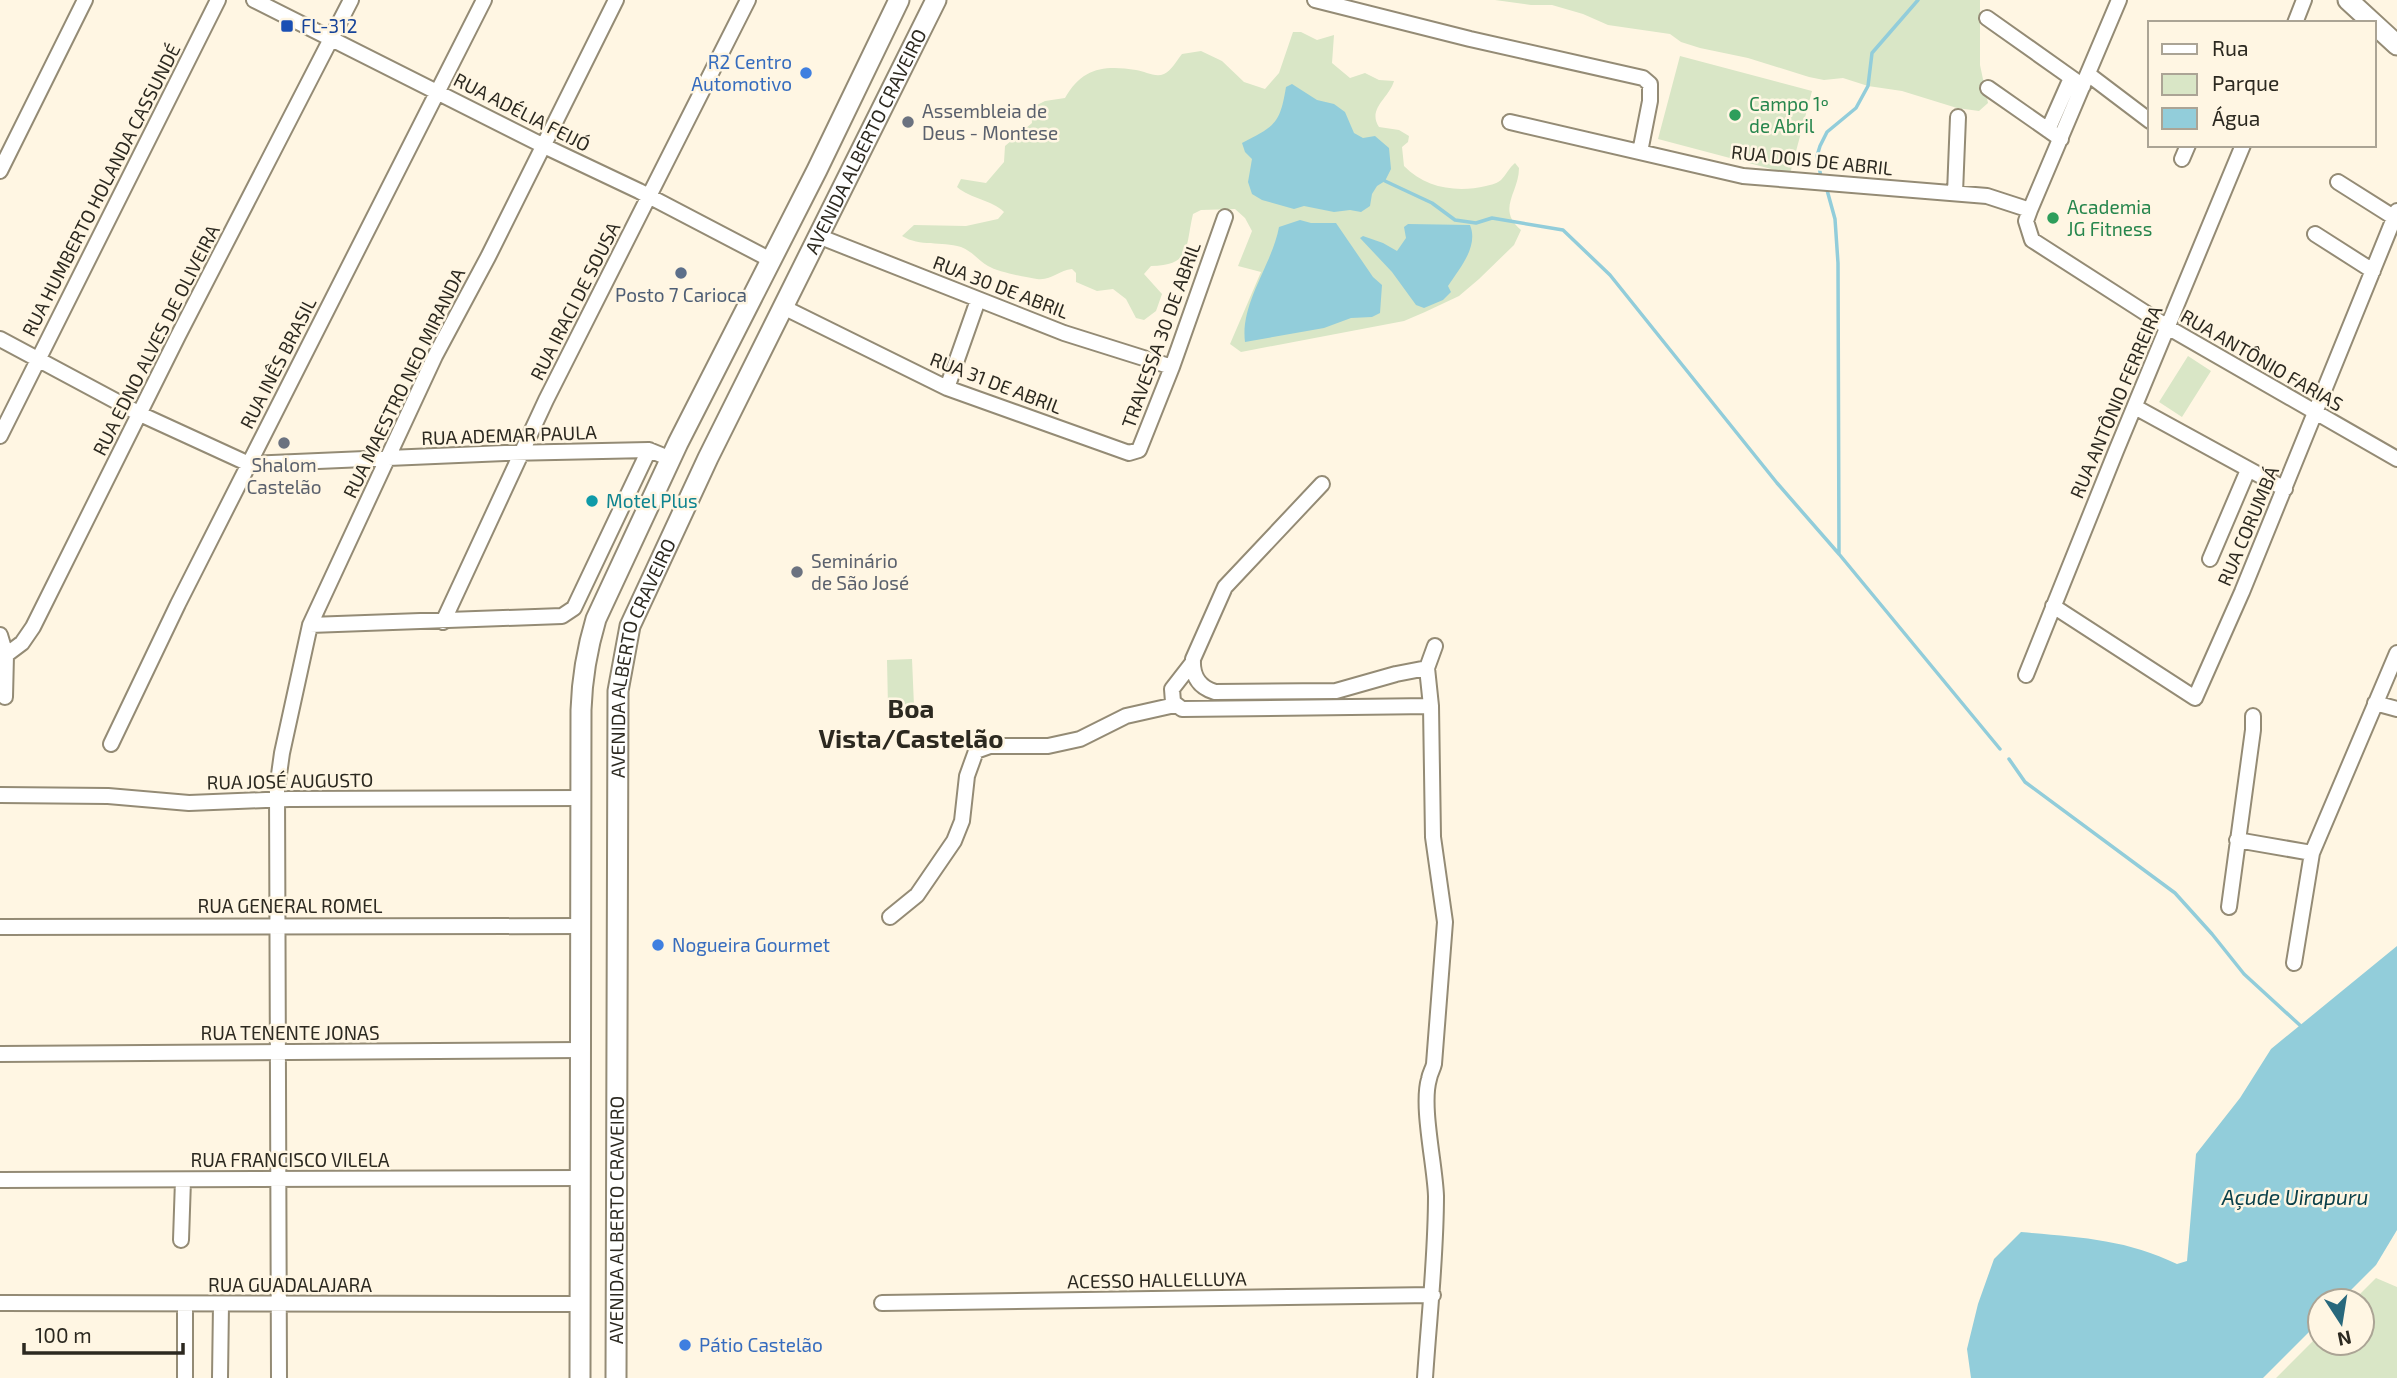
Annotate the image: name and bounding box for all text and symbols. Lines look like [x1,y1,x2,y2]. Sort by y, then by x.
place label: FL-312 [301,14,357,37]
marker: FL-312 [279,18,295,34]
legend [2148,21,2376,147]
street label: AVENIDA ALBERTO CRAVEIRO [800,25,931,257]
text: Rua [2212,35,2248,60]
street label: RUA HUMBERTO HOLANDA CASSUNDÉ [16,40,185,340]
place label: R2 Centro Automotivo [691,50,792,95]
marker: R2 Centro Automotivo [798,65,814,81]
street label: RUA ADÉLIA FEIJÓ [450,67,594,156]
text: Parque [2212,70,2279,95]
place label: Campo 1º de Abril [1749,92,1829,137]
place label: Assembleia de Deus - Montese [922,99,1058,144]
text: Água [2212,105,2260,130]
marker: Campo 1º de Abril [1727,107,1743,123]
marker: Assembleia de Deus - Montese [900,114,916,130]
street label: RUA DOIS DE ABRIL [1730,140,1894,179]
place label: Academia JG Fitness [2067,195,2152,240]
marker: Academia JG Fitness [2045,210,2061,226]
street label: RUA IRACI DE SOUSA [525,218,624,384]
street label: RUA EDNO ALVES DE OLIVEIRA [87,220,224,459]
street label: TRAVESSA 30 DE ABRIL [1116,238,1205,431]
street label: RUA 30 DE ABRIL [930,250,1072,323]
street label: RUA MAESTRO NEO MIRANDA [338,264,469,502]
marker: Posto 7 Carioca [673,265,689,281]
place label: Posto 7 Carioca [615,283,747,306]
street label: RUA INÊS BRASIL [234,293,321,432]
street label: RUA ANTÔNIO FERREIRA [2065,302,2167,502]
street label: RUA ANTÔNIO FARIAS [2177,304,2348,415]
street label: RUA 31 DE ABRIL [927,347,1066,418]
street label: RUA ADEMAR PAULA [421,420,597,449]
marker: Shalom Castelão [276,435,292,451]
place label: Shalom Castelão [246,453,322,498]
street label: RUA CORUMBÁ [2212,462,2283,589]
place label: Motel Plus [606,489,698,512]
marker: Motel Plus [584,493,600,509]
street label: AVENIDA ALBERTO CRAVEIRO [606,535,680,778]
place label: Seminário de São José [811,549,909,594]
marker: Seminário de São José [789,564,805,580]
district label: Boa Vista/Castelão [818,692,1004,753]
street label: RUA JOSÉ AUGUSTO [206,768,374,793]
street label: RUA GENERAL ROMEL [197,894,383,917]
place label: Nogueira Gourmet [672,933,830,956]
marker: Nogueira Gourmet [650,937,666,953]
street label: RUA TENENTE JONAS [200,1021,380,1044]
street label: AVENIDA ALBERTO CRAVEIRO [604,1096,628,1344]
street label: RUA FRANCISCO VILELA [190,1148,390,1171]
water label: Açude Uirapuru [2221,1184,2368,1211]
street label: ACESSO HALLELLUYA [1067,1266,1247,1293]
street label: RUA GUADALAJARA [208,1273,372,1296]
north arrow [2306,1287,2376,1357]
scale bar [24,1312,184,1356]
text: 100 m [35,1322,92,1347]
text: N [2336,1326,2354,1352]
place label: Pátio Castelão [699,1333,823,1356]
marker: Pátio Castelão [677,1337,693,1353]

